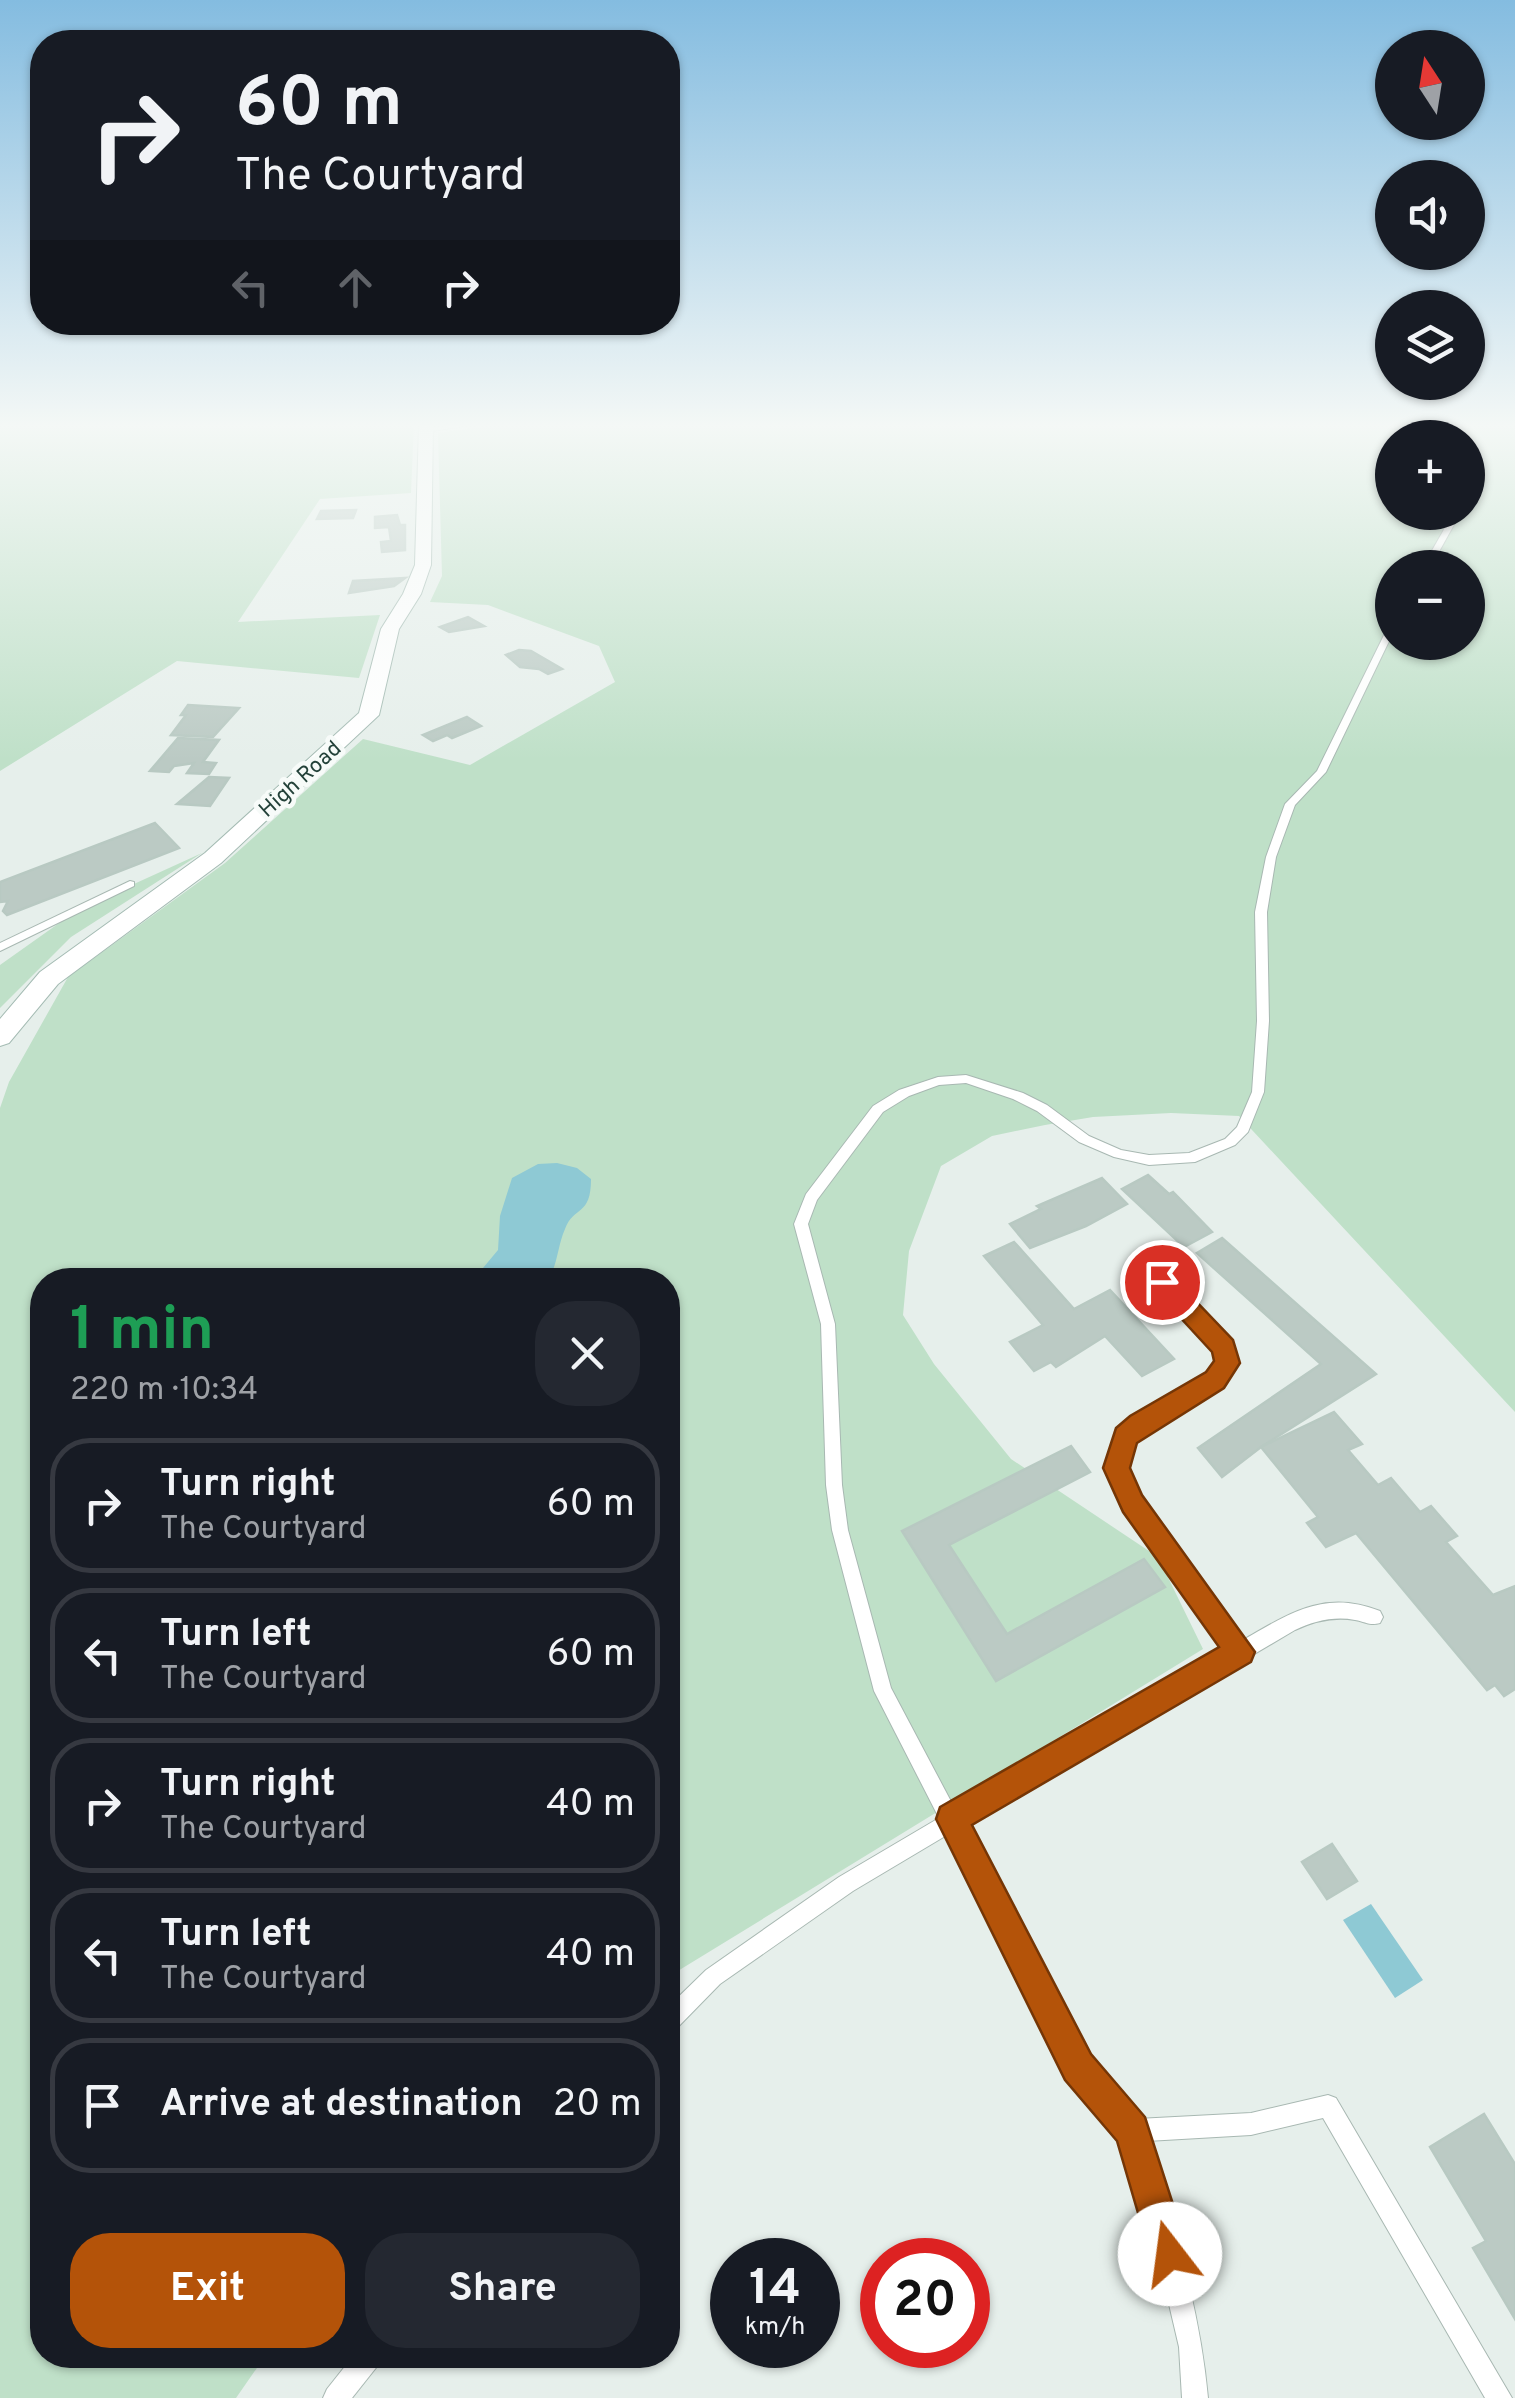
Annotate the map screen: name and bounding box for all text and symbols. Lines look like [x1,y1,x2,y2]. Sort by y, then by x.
north arrow [1375,30,1485,140]
map controls [1375,30,1485,660]
text: 60 m [235,62,403,151]
icon: right [70,70,200,200]
text: The Courtyard [235,149,525,206]
button: sound [1375,160,1485,270]
icon: left [223,260,278,315]
icon: ahead [328,260,383,315]
icon: right [433,260,488,315]
button: layers [1375,290,1485,400]
button: + [1375,420,1485,530]
button: − [1375,550,1485,660]
street label: High Road [254,736,348,824]
pin [1120,1240,1205,1325]
icon: arrive [1135,1255,1190,1310]
text: 1 min [70,1295,214,1371]
button: close [535,1301,640,1406]
text: 220 m · 10:34 [70,1371,258,1411]
text: Turn right [160,1461,335,1510]
icon: right [75,1478,130,1533]
text: 60 m [547,1481,635,1530]
text: The Courtyard [160,1510,366,1550]
text: Turn left [160,1611,312,1660]
icon: left [75,1628,130,1683]
text: 60 m [547,1631,635,1680]
text: The Courtyard [160,1660,366,1700]
text: Turn right [160,1761,335,1810]
icon: right [75,1778,130,1833]
text: 40 m [546,1781,635,1830]
text: The Courtyard [160,1810,366,1850]
text: Turn left [160,1911,312,1960]
icon: left [75,1928,130,1983]
text: 40 m [546,1931,635,1980]
text: The Courtyard [160,1960,366,2000]
icon: arrive [75,2078,130,2133]
text: Arrive at destination [160,2081,523,2130]
text: 20 m [553,2081,642,2130]
position arrow [1118,2202,1222,2306]
button: Exit [70,2233,345,2348]
button: Share [365,2233,640,2348]
speed limit sign: 20 [860,2238,990,2368]
text: 14 [749,2259,801,2322]
text: km/h [745,2312,805,2344]

